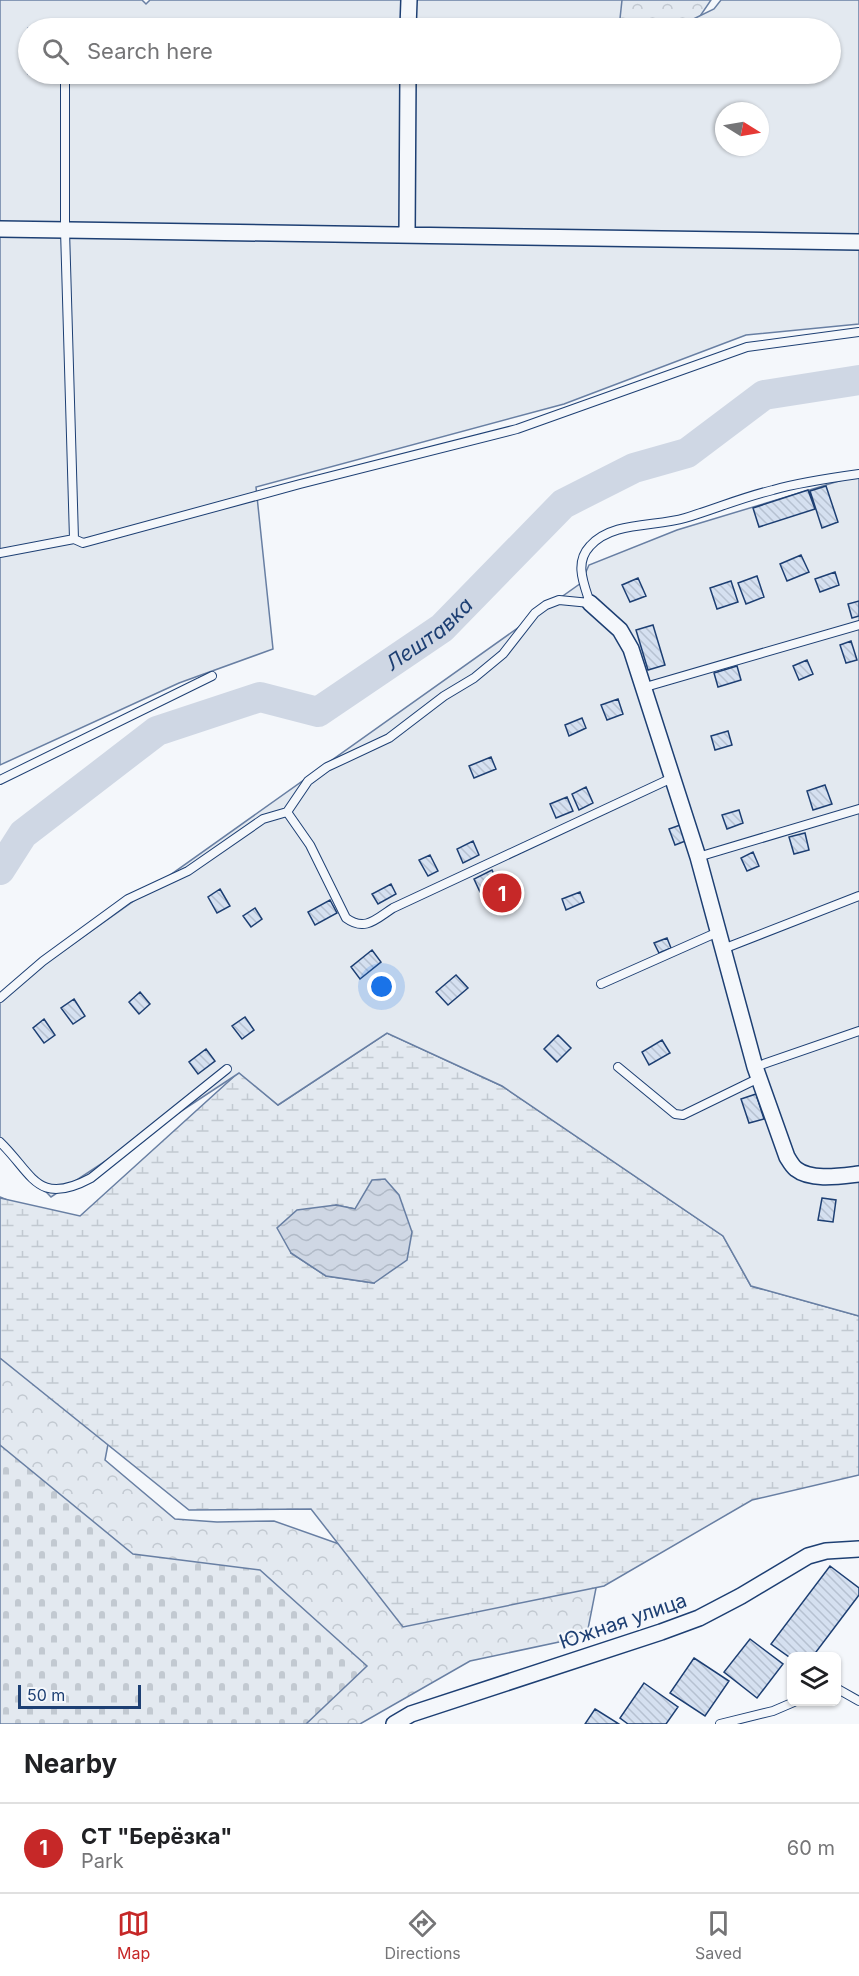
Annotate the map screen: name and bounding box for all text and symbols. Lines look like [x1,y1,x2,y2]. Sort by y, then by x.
search box [18,18,841,84]
icon: search [39,35,72,68]
text: Search here [87,38,213,64]
north arrow [715,102,769,156]
water label: Лештавка [380,592,478,675]
pin: 1 [482,870,522,916]
your location [367,972,396,1001]
street label: Южная улица [556,1588,690,1654]
map controls [787,1652,841,1706]
button: layers [787,1652,841,1706]
scale bar [18,1682,141,1710]
text: 50 m [27,1685,65,1705]
text: Nearby [24,1748,117,1779]
text: СТ "Берёзка" [81,1823,232,1849]
text: 1 [39,1836,48,1860]
text: 60 m [787,1836,835,1860]
text: Park [81,1849,124,1873]
tab: Map [117,1907,150,1963]
tab: Directions [385,1907,461,1963]
tab: Saved [695,1907,742,1963]

